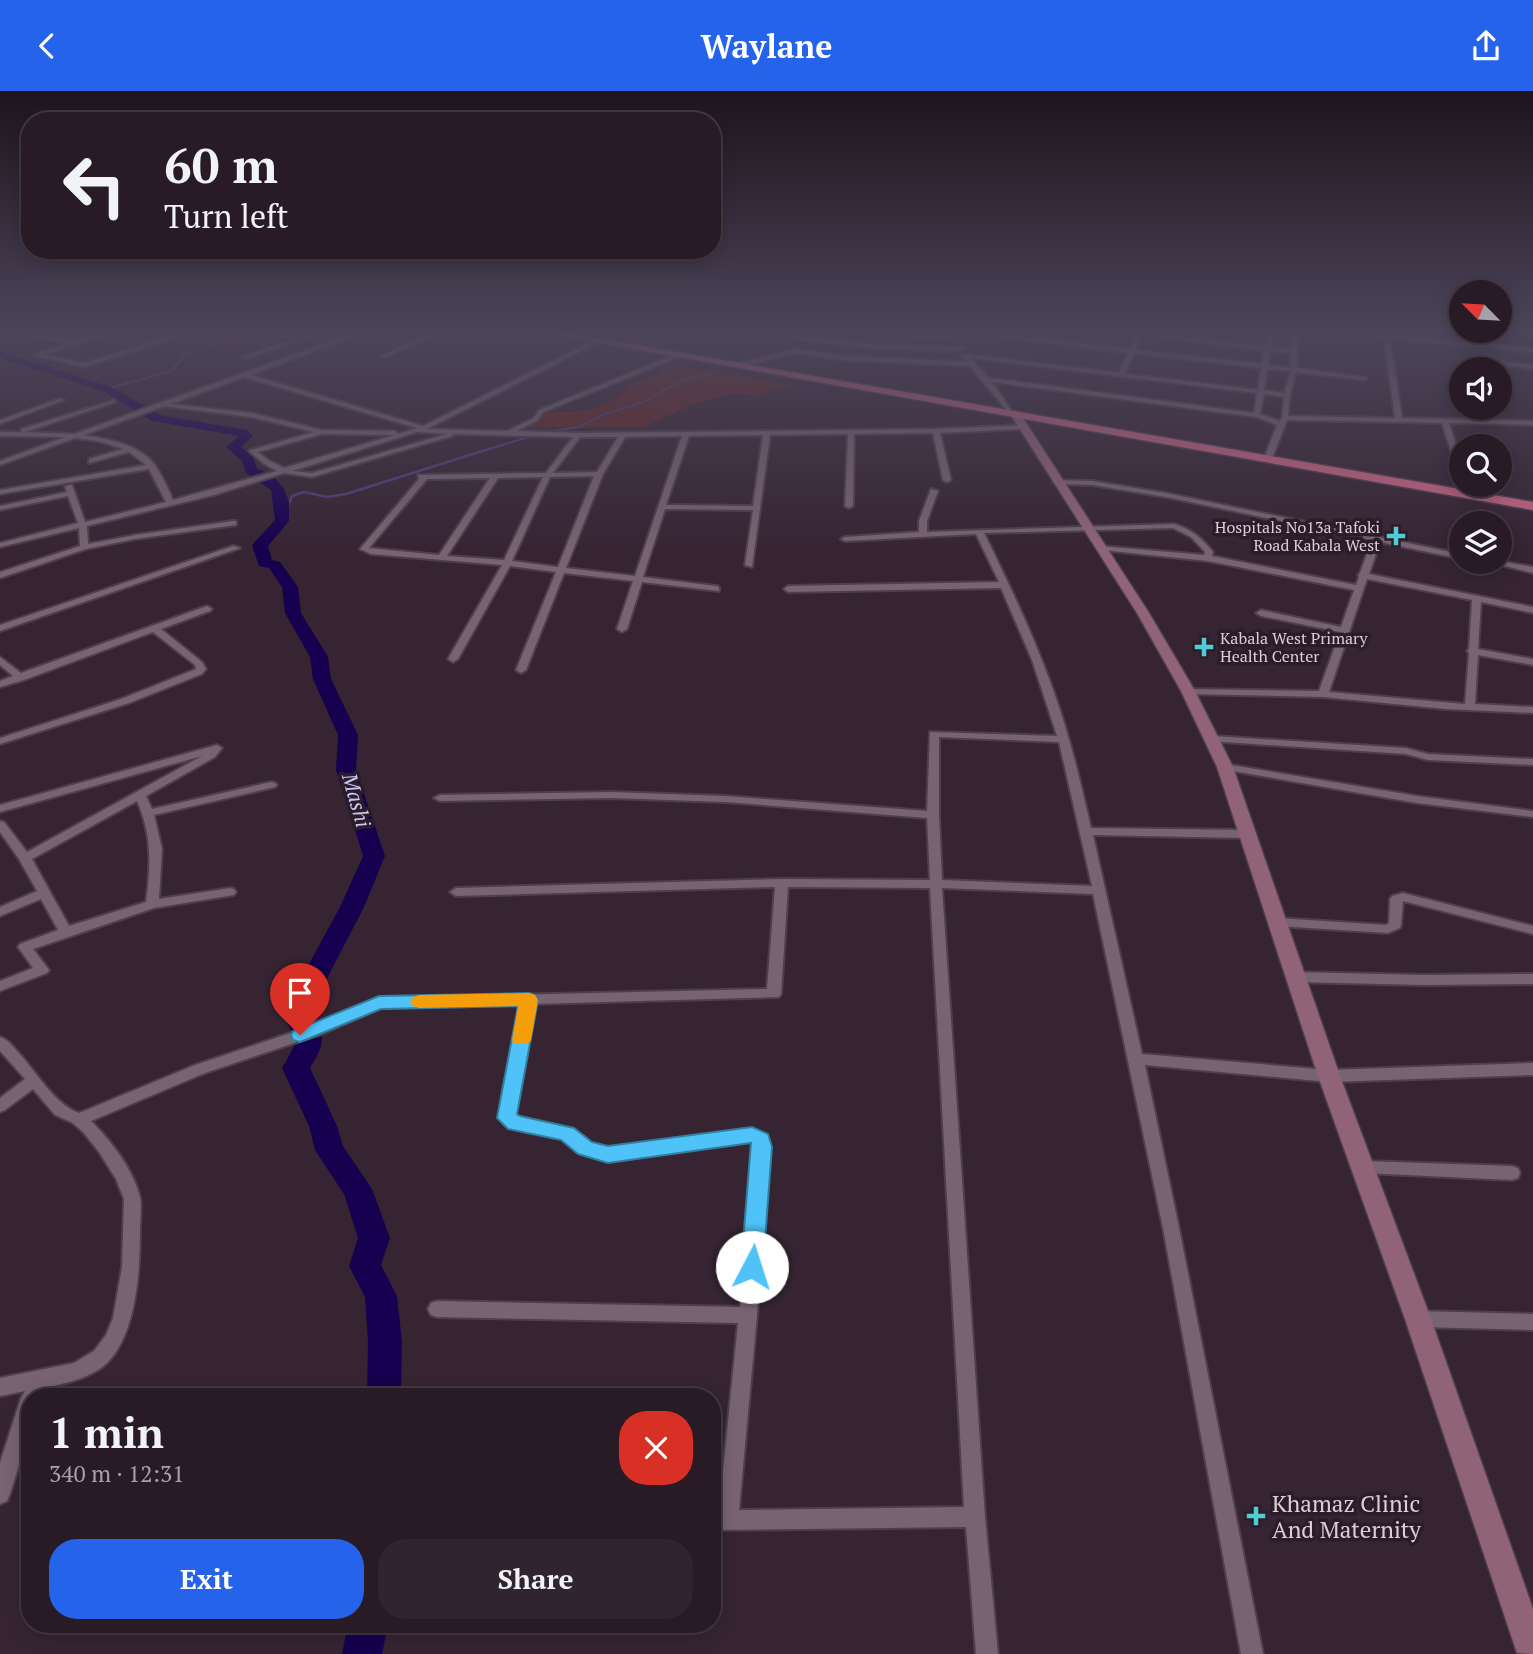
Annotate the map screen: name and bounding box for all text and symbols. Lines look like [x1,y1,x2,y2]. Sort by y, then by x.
text: Waylane [701,25,832,67]
icon: back [28,27,66,65]
icon: share [1467,27,1505,65]
text: 60 m [164,132,278,197]
icon: left [49,140,140,231]
text: Turn left [164,195,288,237]
north arrow [1449,280,1512,343]
map controls [1449,280,1512,574]
button: sound [1449,357,1512,420]
button: search [1449,434,1512,497]
button: layers [1449,511,1512,574]
place label: Hospitals No13a Tafoki Road Kabala West [1215,516,1380,556]
marker: Hospitals No13a Tafoki Road Kabala West [1386,526,1406,546]
place label: Kabala West Primary Health Center [1220,627,1368,667]
marker: Kabala West Primary Health Center [1194,637,1214,657]
water label: Mashi [336,769,378,831]
pin [270,963,330,1035]
icon: arrive [281,974,319,1012]
position arrow [715,1230,789,1304]
text: 1 min [49,1404,164,1460]
button: close [619,1411,693,1485]
text: 340 m · 12:31 [49,1458,184,1489]
place label: Khamaz Clinic And Maternity [1272,1488,1421,1545]
marker: Khamaz Clinic And Maternity [1246,1506,1266,1526]
button: Exit [49,1539,364,1619]
button: Share [378,1539,693,1619]

